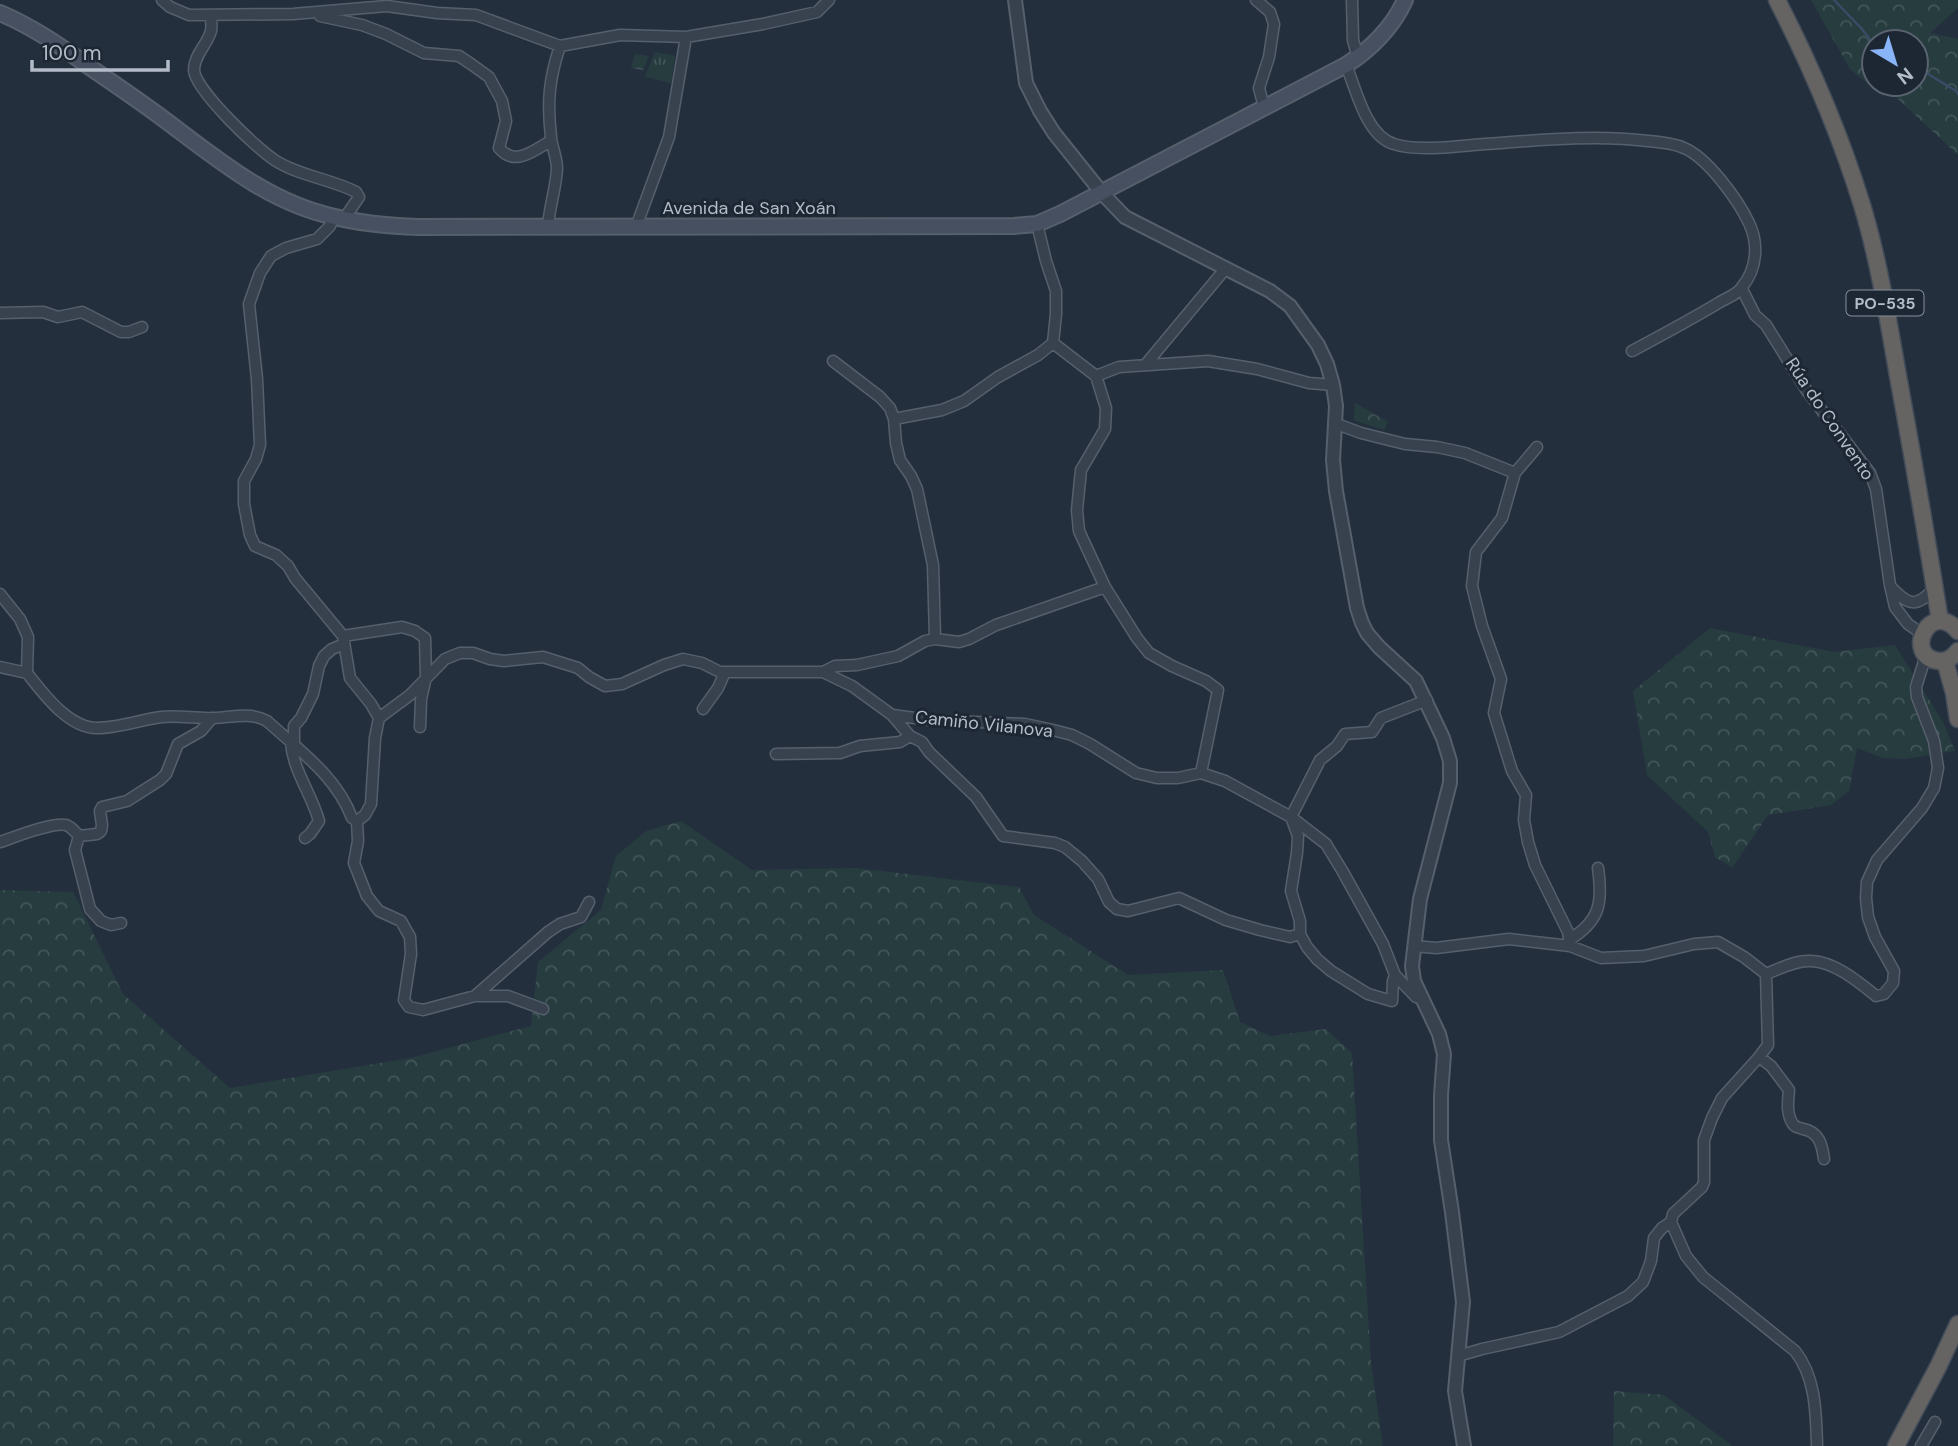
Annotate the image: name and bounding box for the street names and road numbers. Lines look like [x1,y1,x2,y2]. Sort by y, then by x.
street label: Avenida de San Xoán [662,196,836,220]
road number: PO-535 [1846,290,1924,316]
street label: Rúa do Convento [1780,353,1880,485]
street label: Camiño Vilanova [914,705,1054,743]

